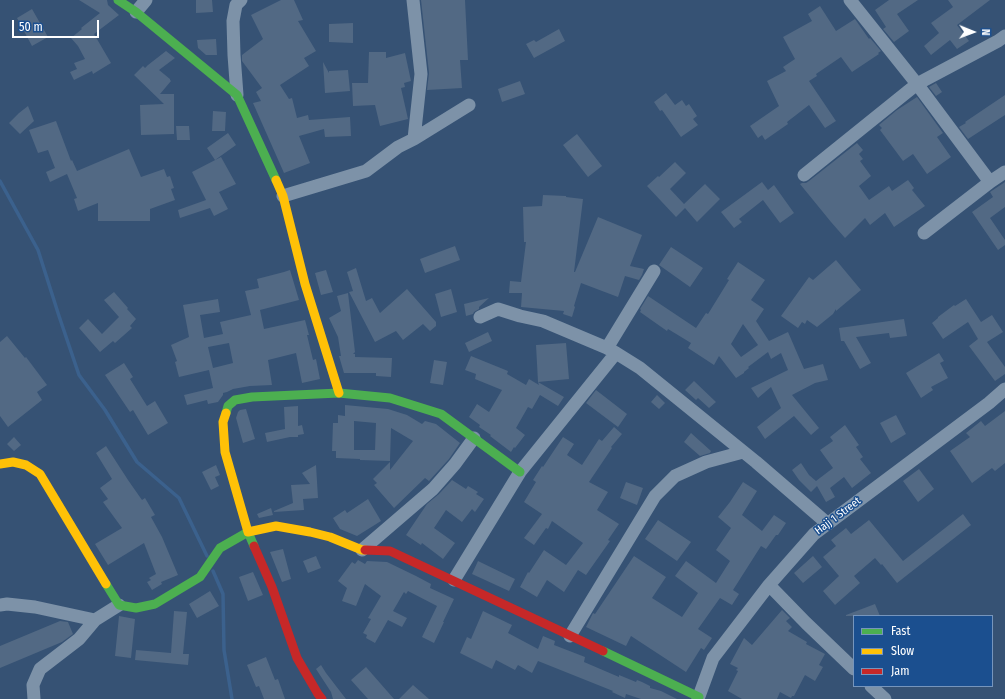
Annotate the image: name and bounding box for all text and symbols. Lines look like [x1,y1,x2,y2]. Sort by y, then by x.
scale bar [14,12,101,38]
north arrow [953,12,993,52]
text: 50 m [19,20,43,34]
text: N [979,29,992,36]
street label: Hajj 1 Street [812,494,864,538]
legend [853,615,993,687]
text: Fast [891,624,910,638]
text: Slow [891,644,914,658]
text: Jam [891,664,909,678]

